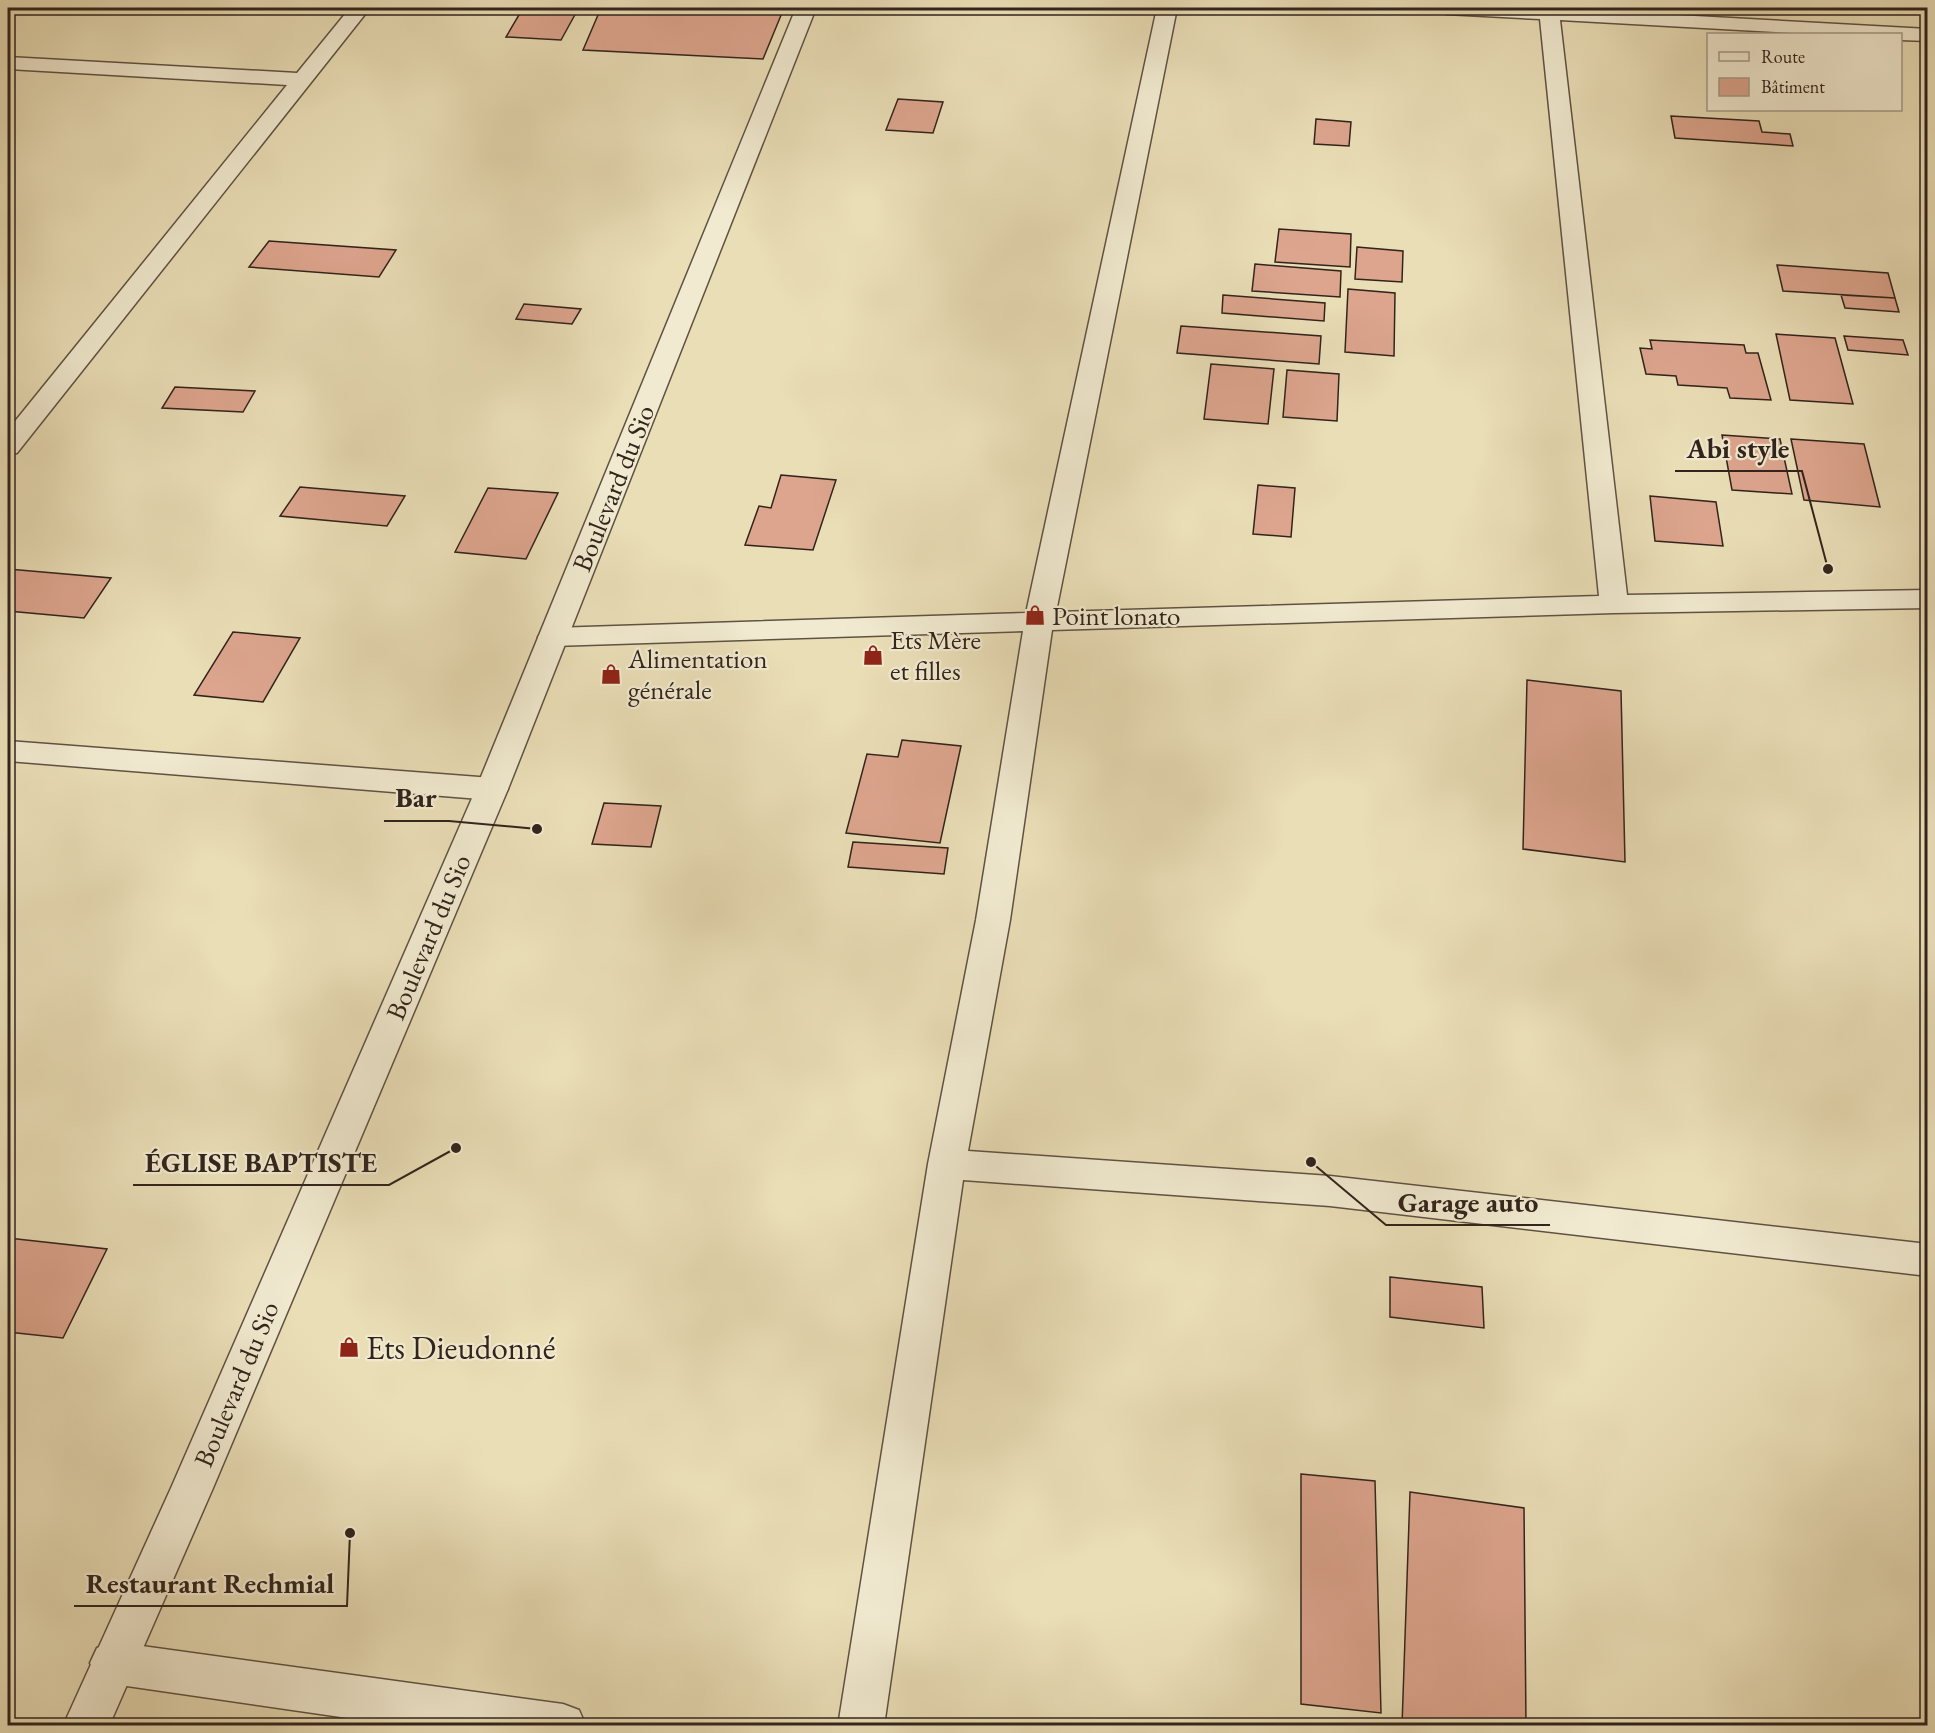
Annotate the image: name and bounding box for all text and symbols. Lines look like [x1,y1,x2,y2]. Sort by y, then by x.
legend [1707,33,1902,111]
text: Route [1761,45,1805,68]
text: Bâtiment [1761,75,1825,98]
street label: Boulevard du Sio [564,400,662,576]
callout: Abi style [1675,425,1802,471]
text: Abi style [1685,430,1790,466]
place label: Point lonato [1052,598,1180,633]
shop icon: Point lonato [1023,603,1047,627]
place label: Ets Mère et filles [890,622,981,688]
place label: Alimentation générale [627,641,768,707]
shop icon: Ets Mère et filles [861,643,885,667]
shop icon: Alimentation générale [599,662,623,686]
callout: Bar [384,775,449,821]
text: Bar [395,779,437,815]
street label: Boulevard du Sio [377,849,479,1025]
callout: ÉGLISE BAPTISTE [133,1139,389,1185]
text: ÉGLISE BAPTISTE [145,1144,377,1180]
callout: Garage auto [1386,1179,1550,1225]
text: Garage auto [1398,1184,1538,1220]
street label: Boulevard du Sio [185,1296,287,1472]
place label: Ets Dieudonné [366,1326,556,1369]
shop icon: Ets Dieudonné [337,1335,361,1359]
callout: Restaurant Rechmial [74,1560,347,1606]
text: Restaurant Rechmial [86,1565,334,1601]

